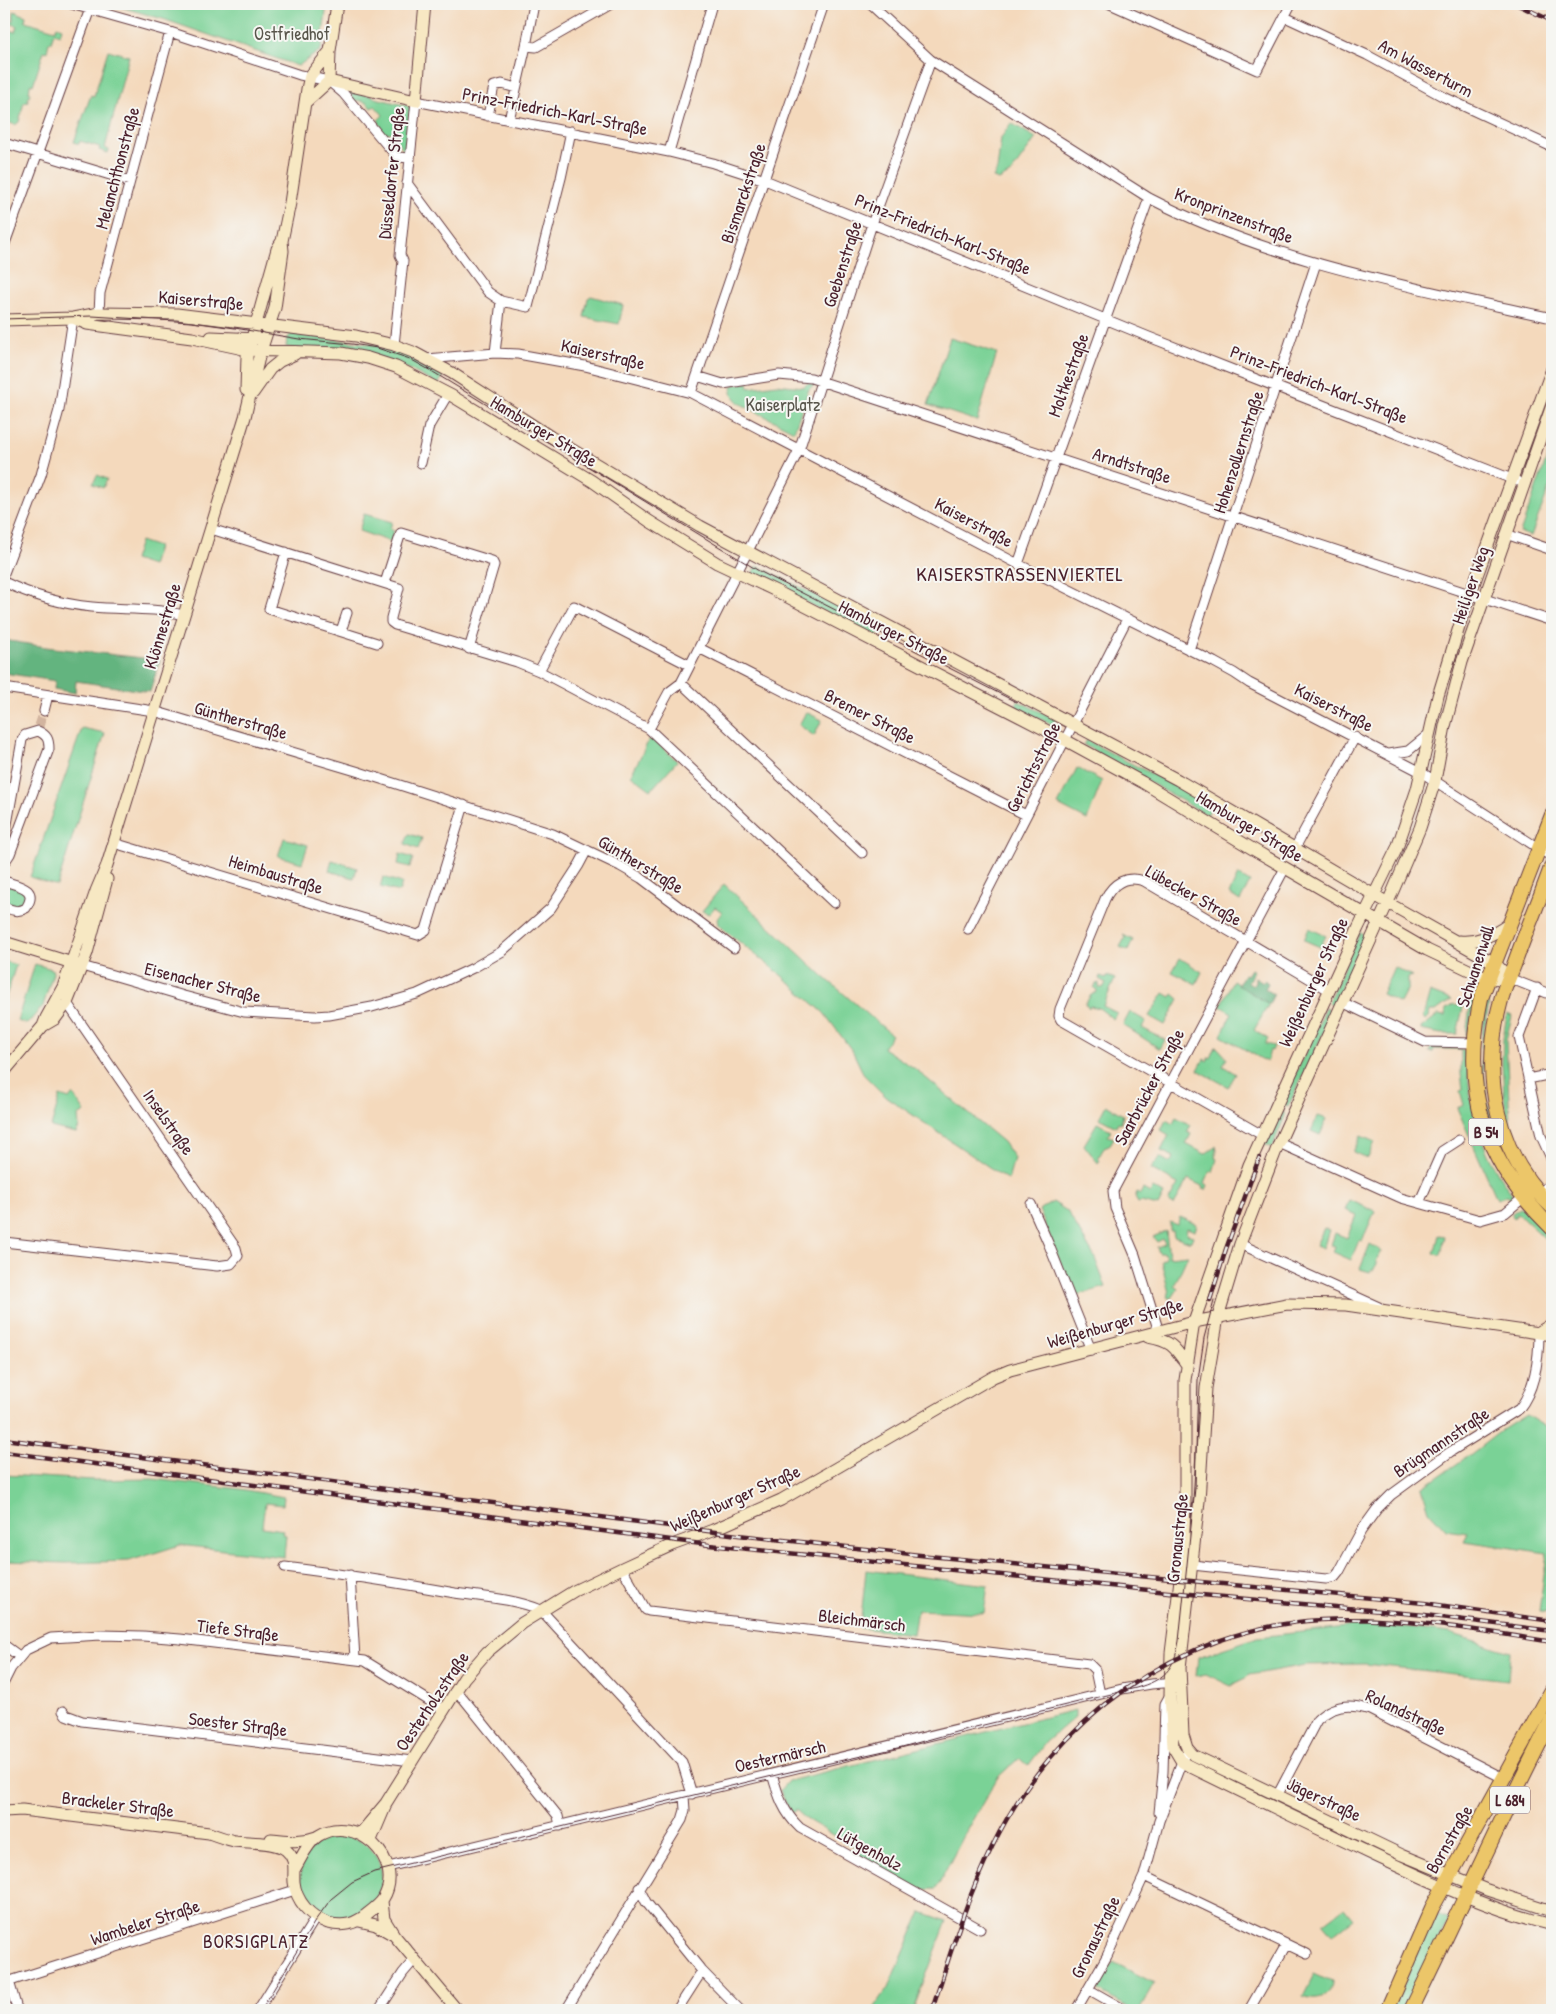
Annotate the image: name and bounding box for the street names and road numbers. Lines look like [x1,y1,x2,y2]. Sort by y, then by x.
street label: Am Wasserturm [1374,33,1478,103]
street label: Prinz-Friedrich-Karl-Straße [460,81,650,141]
street label: Melanchthonstraße [89,104,145,232]
street label: Düsseldorfer Straße [372,106,410,240]
street label: Bismarckstraße [714,139,772,247]
street label: Kronprinzenstraße [1171,181,1297,249]
street label: Prinz-Friedrich-Karl-Straße [851,187,1035,281]
street label: Goebenstraße [816,218,868,310]
street label: Kaiserstraße [157,284,245,316]
street label: Moltkestraße [1041,330,1095,420]
street label: Kaiserstraße [559,332,647,376]
street label: Prinz-Friedrich-Karl-Straße [1227,339,1411,429]
street label: Hohenzollernstraße [1206,388,1270,516]
street label: Hamburger Straße [486,389,602,473]
street label: Arndtstraße [1090,441,1174,489]
street label: Kaiserstraße [930,491,1018,553]
street label: Heiliger Weg [1445,543,1495,627]
street label: Klönnestraße [137,580,187,672]
street label: Hamburger Straße [835,593,953,671]
street label: Kaiserstraße [1290,676,1378,738]
street label: Bremer Straße [820,682,920,750]
street label: Güntherstraße [192,695,290,745]
street label: Gerichtsstraße [1000,718,1066,816]
street label: Hamburger Straße [1192,784,1308,868]
street label: Güntherstraße [594,829,688,899]
street label: Heimbaustraße [226,848,326,900]
street label: Lübecker Straße [1141,858,1247,932]
street label: Weißenburger Straße [1272,913,1354,1051]
street label: Schwanenwall [1450,922,1500,1010]
street label: Eisenacher Straße [142,955,264,1009]
street label: Saarbrücker Straße [1108,1024,1190,1150]
street label: Inselstraße [137,1084,201,1160]
road number: B 54 [1468,1118,1504,1146]
street label: Weißenburger Straße [1044,1292,1186,1354]
street label: Brügmannstraße [1388,1401,1494,1483]
street label: Weißenburger Straße [666,1458,804,1538]
street label: Gronaustraße [1160,1492,1194,1584]
street label: Bleichmärsch [817,1602,907,1638]
street label: Tiefe Straße [196,1613,280,1647]
street label: Oesterholzstraße [389,1646,475,1756]
street label: Rolandstraße [1362,1682,1450,1742]
street label: Soester Straße [187,1706,289,1742]
street label: Oestermärsch [732,1733,828,1779]
street label: Jägerstraße [1283,1771,1365,1827]
street label: Brackeler Straße [60,1785,176,1823]
road number: L 684 [1490,1786,1530,1814]
street label: Bornstraße [1419,1800,1479,1878]
street label: Lütgenholz [833,1821,907,1877]
street label: Gronaustraße [1064,1892,1126,1982]
street label: Wambeler Straße [87,1893,203,1951]

